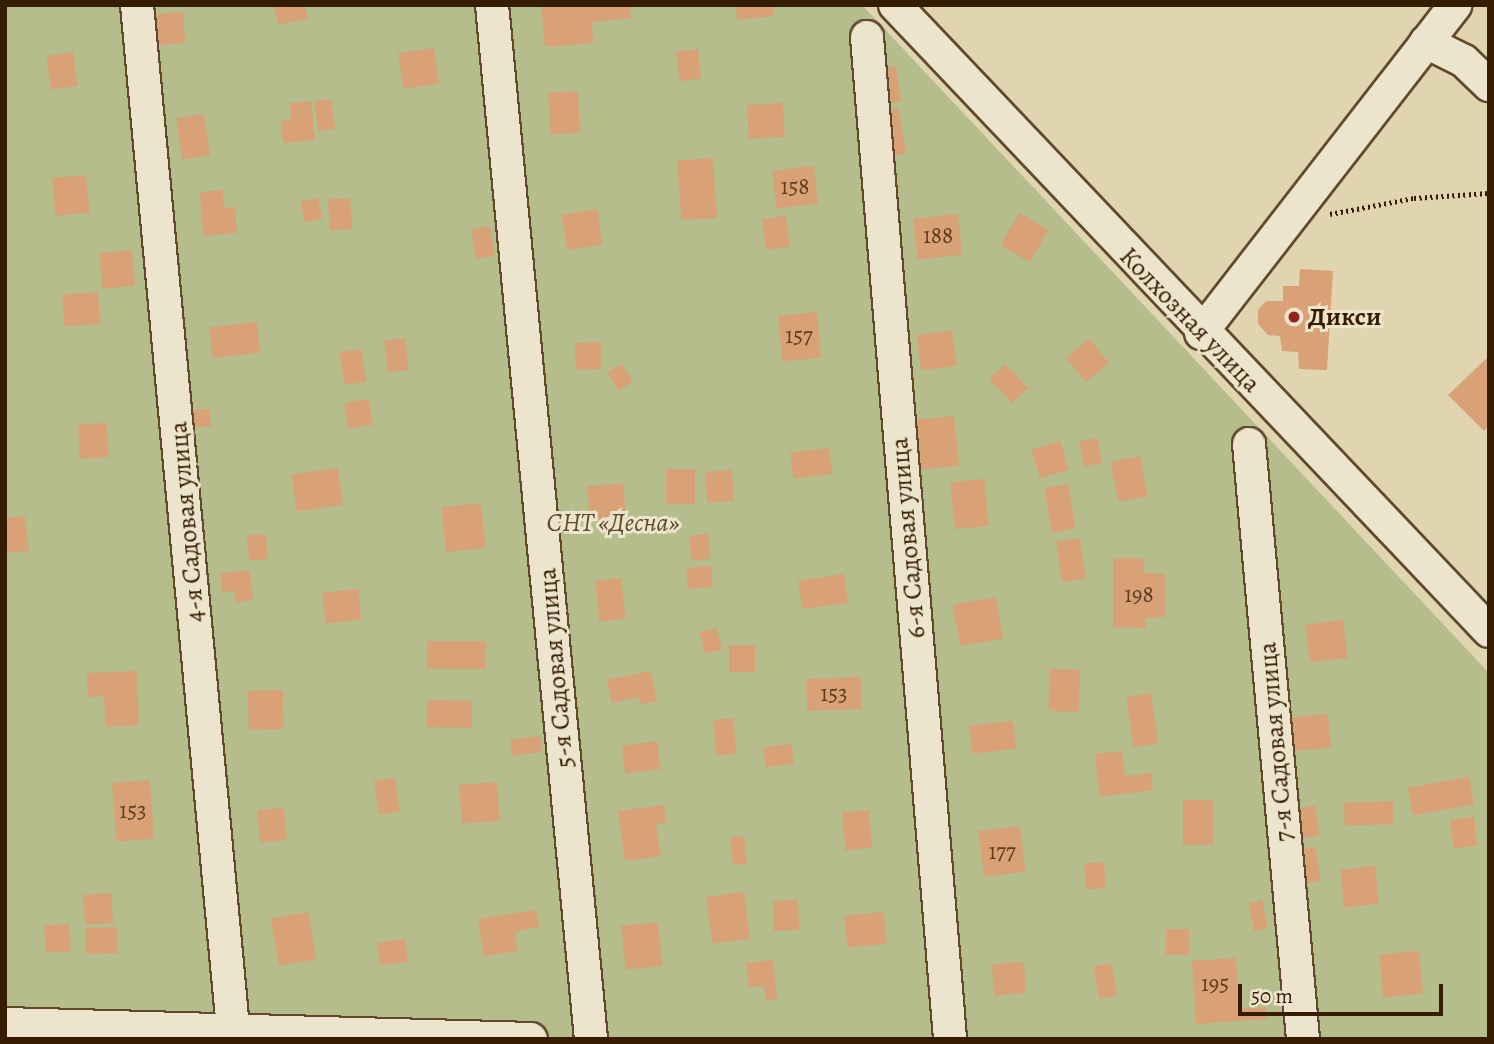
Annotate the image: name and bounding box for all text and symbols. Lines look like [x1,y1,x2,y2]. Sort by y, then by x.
house number: 158 [781,173,809,201]
house number: 188 [923,222,953,250]
street label: Колхозная улица [1113,241,1267,399]
place label: Дикси [1308,301,1381,333]
marker: Дикси [1286,309,1302,325]
house number: 157 [785,322,813,350]
street label: 4-я Садовая улица [163,420,211,624]
street label: 6-я Садовая улица [884,436,932,640]
park label: СНТ «Десна» [547,507,679,539]
street label: 5-я Садовая улица [532,567,580,769]
house number: 198 [1124,581,1154,609]
street label: 7-я Садовая улица [1252,641,1300,843]
house number: 153 [820,680,848,708]
house number: 153 [119,797,147,825]
house number: 177 [988,838,1016,866]
house number: 195 [1201,970,1229,998]
scale bar [1242,970,1447,1014]
text: 50 m [1251,982,1293,1010]

